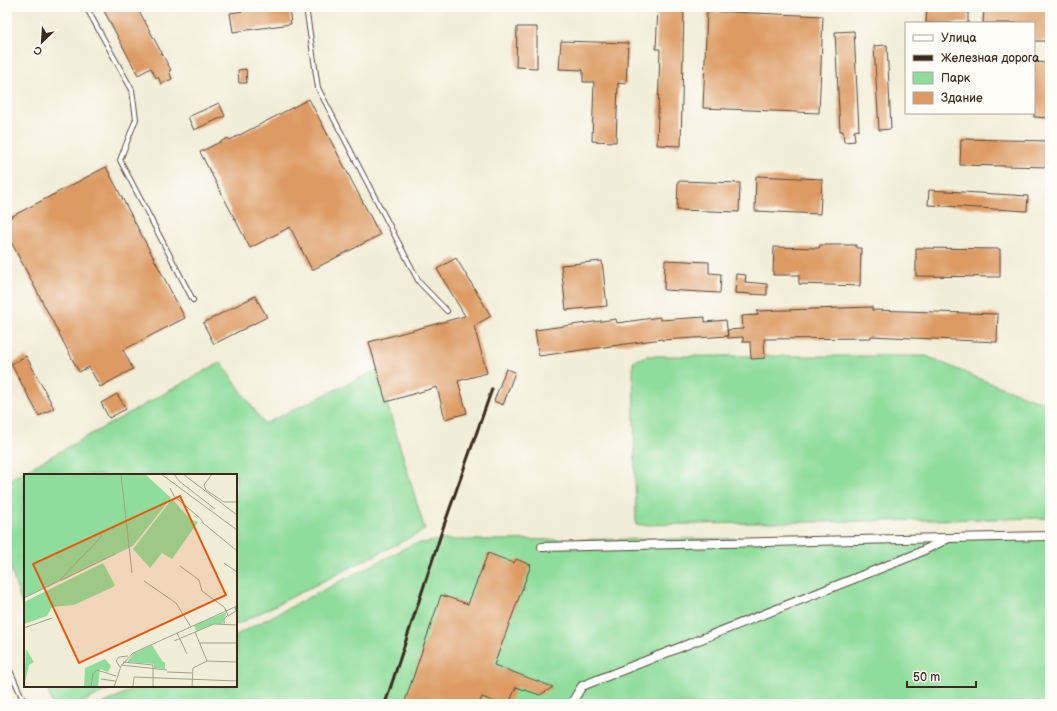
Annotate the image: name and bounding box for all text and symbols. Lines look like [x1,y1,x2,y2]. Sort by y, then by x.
north arrow [22,22,62,62]
legend [905,22,1035,114]
text: Улица [941,31,977,46]
text: С [31,43,44,58]
text: Железная дорога [941,51,1039,66]
text: Парк [941,71,971,86]
text: Здание [941,91,983,106]
inset map [24,474,237,687]
scale bar [907,663,976,689]
text: 50 m [913,670,940,685]

